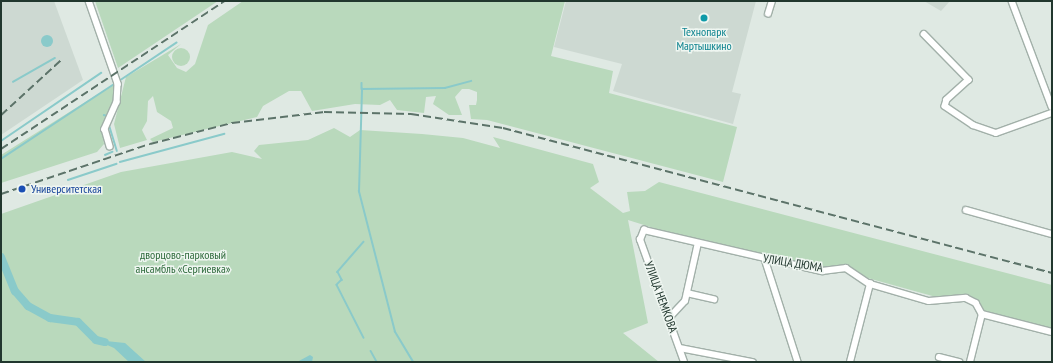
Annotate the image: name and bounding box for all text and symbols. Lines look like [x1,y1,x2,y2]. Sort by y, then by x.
marker: Технопарк Мартышкино [699,13,709,23]
place label: Технопарк Мартышкино [676,25,732,53]
place label: Университетская [31,182,102,196]
marker: Университетская [16,183,28,195]
park label: дворцово-парковый ансамбль «Сергиевка» [135,248,231,276]
street label: УЛИЦА ДЮМА [762,251,824,275]
street label: УЛИЦА НЕМКОВА [641,259,681,335]

